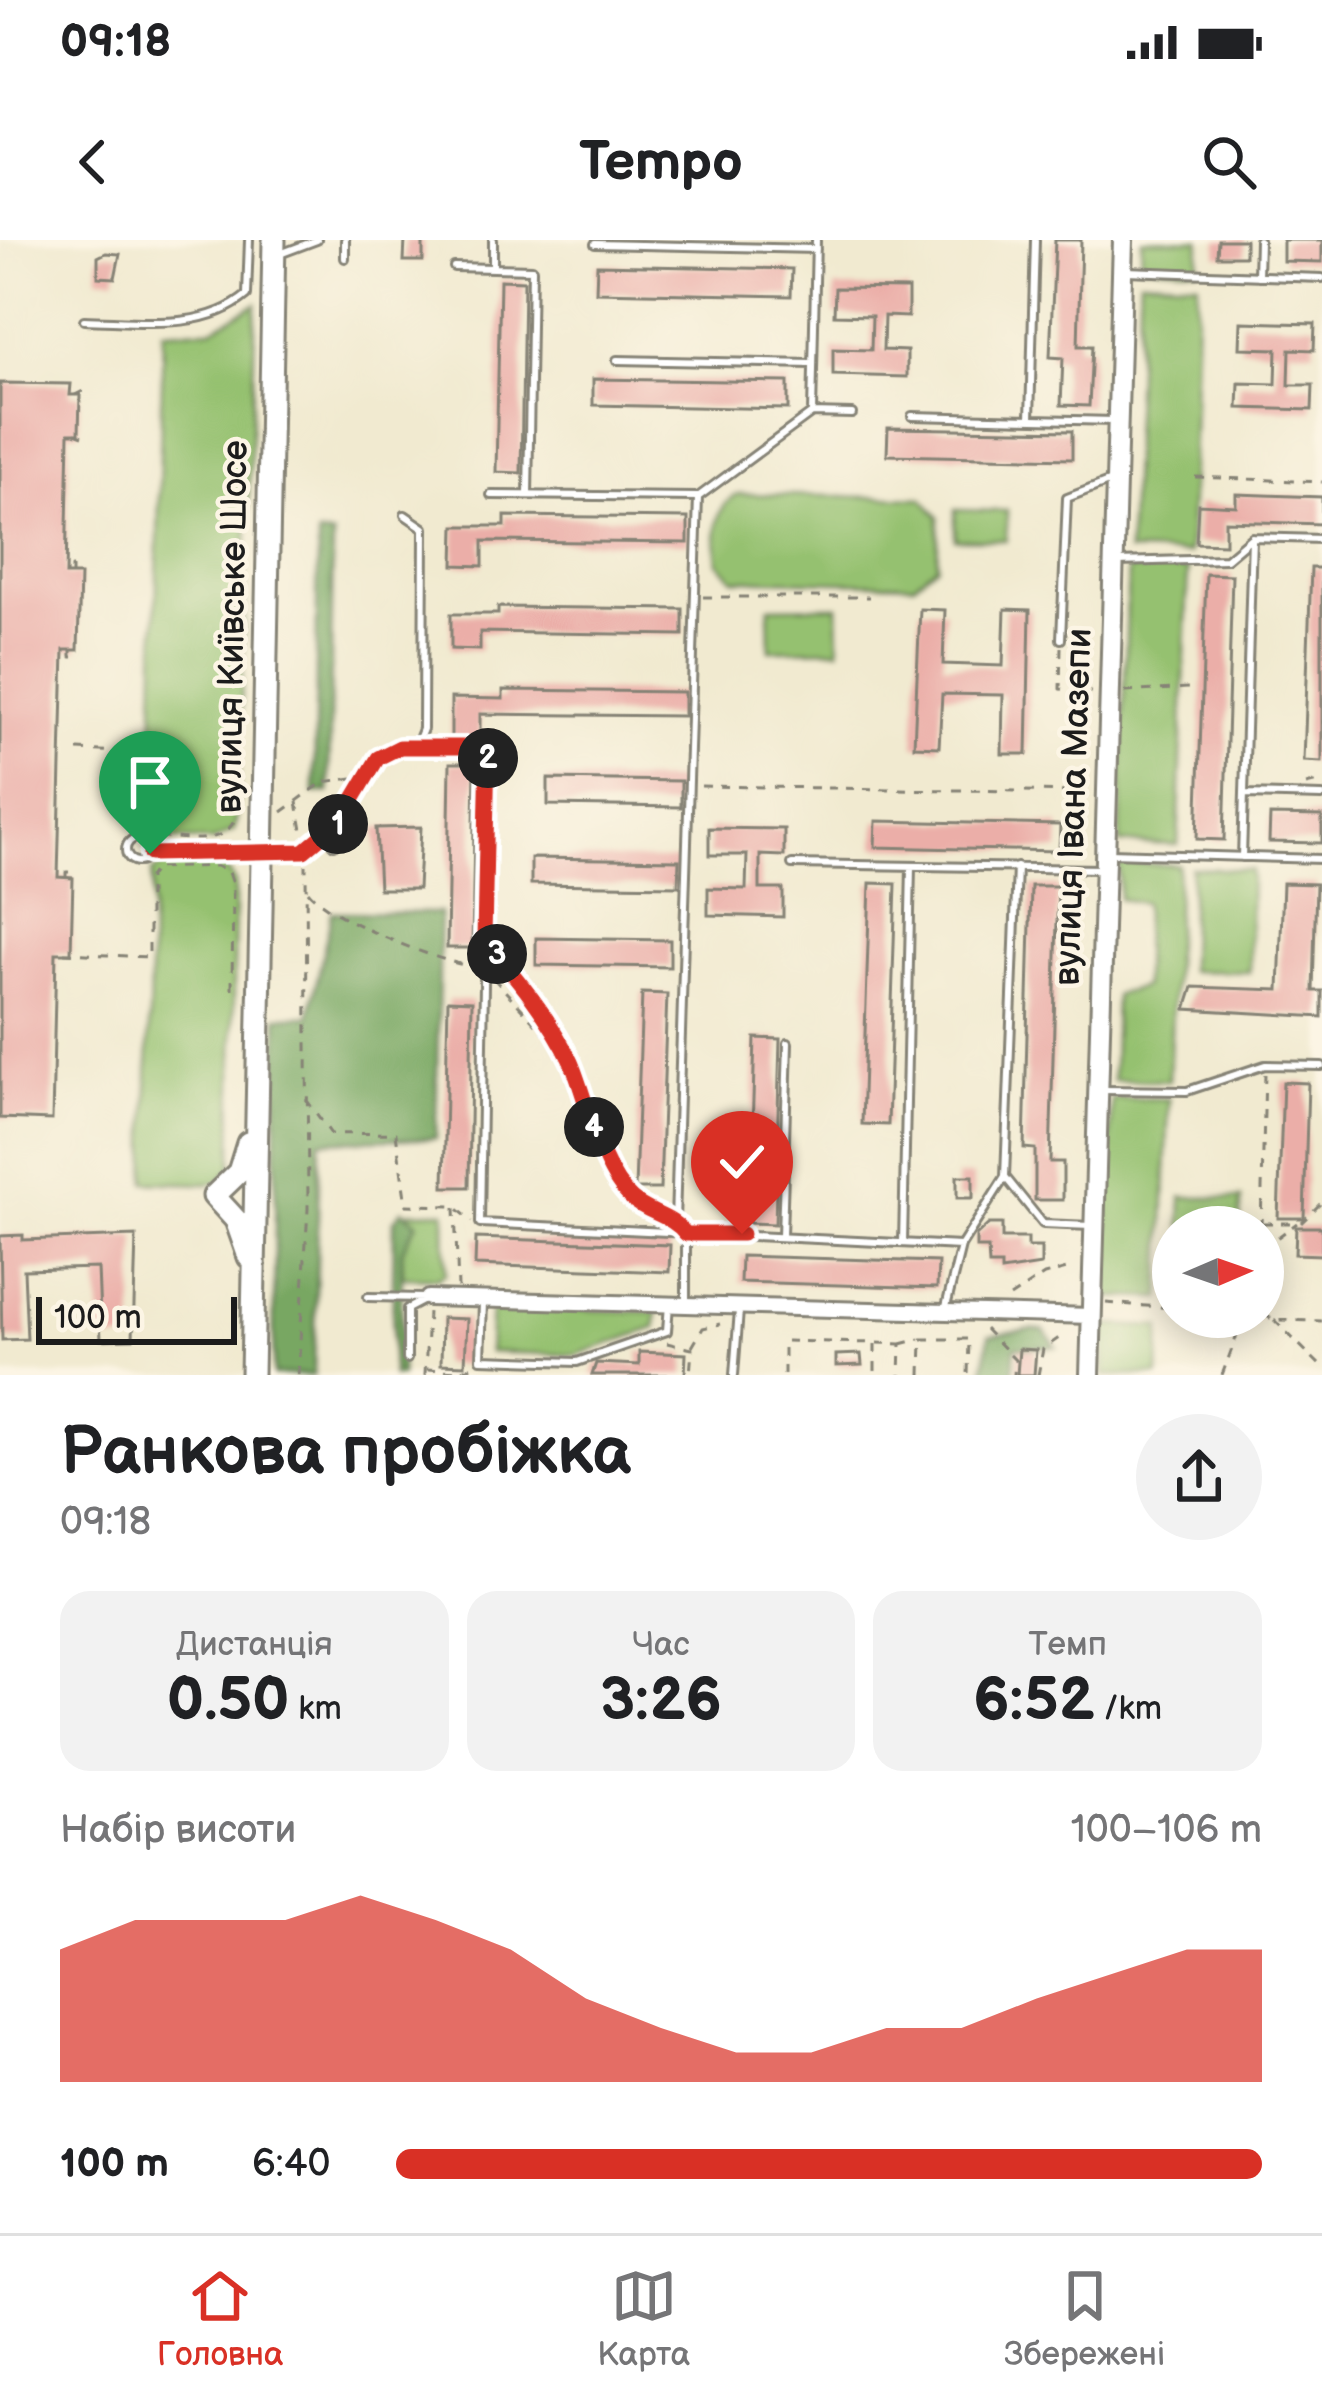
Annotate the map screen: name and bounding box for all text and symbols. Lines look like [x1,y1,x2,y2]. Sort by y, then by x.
text: 09:18 [60,15,171,70]
icon: back [60,129,126,195]
icon: search [1196,129,1262,195]
text: Tempo [579,130,743,195]
street label: вулиця Київське Шосе [208,440,258,814]
street label: вулиця Івана Мазепи [1046,627,1102,987]
pin: 2 [458,728,518,788]
pin [99,731,201,854]
text: 2 [478,738,498,778]
icon: arrive [117,749,183,815]
pin: 1 [308,794,368,854]
text: 1 [331,804,345,844]
pin: 3 [467,924,527,984]
text: 3 [487,934,507,974]
pin: 4 [564,1097,624,1157]
text: 4 [584,1107,604,1147]
pin [691,1111,793,1234]
icon: check [709,1129,775,1195]
north arrow [1152,1206,1284,1338]
map controls [1152,1206,1284,1338]
scale bar [36,1291,237,1344]
text: 100 m [54,1298,142,1338]
text: Ранкова пробіжка [60,1414,631,1493]
button: share [1136,1414,1262,1540]
text: 09:18 [60,1499,151,1546]
text: Дистанція [176,1625,333,1665]
text: Час [632,1625,690,1665]
text: Темп [1028,1625,1107,1665]
text: 0.50 [167,1665,289,1737]
text: 3:26 [600,1665,722,1737]
text: 6:52 [973,1665,1095,1737]
text: km [289,1689,342,1729]
text: /km [1095,1689,1162,1729]
text: Набір висоти [60,1807,296,1854]
text: 100–106 m [1071,1807,1262,1854]
text: 100 m [60,2141,169,2188]
text: 6:40 [252,2141,330,2188]
tab: Головна [157,2263,283,2375]
tab: Карта [597,2263,690,2375]
tab: Збережені [1004,2263,1165,2375]

